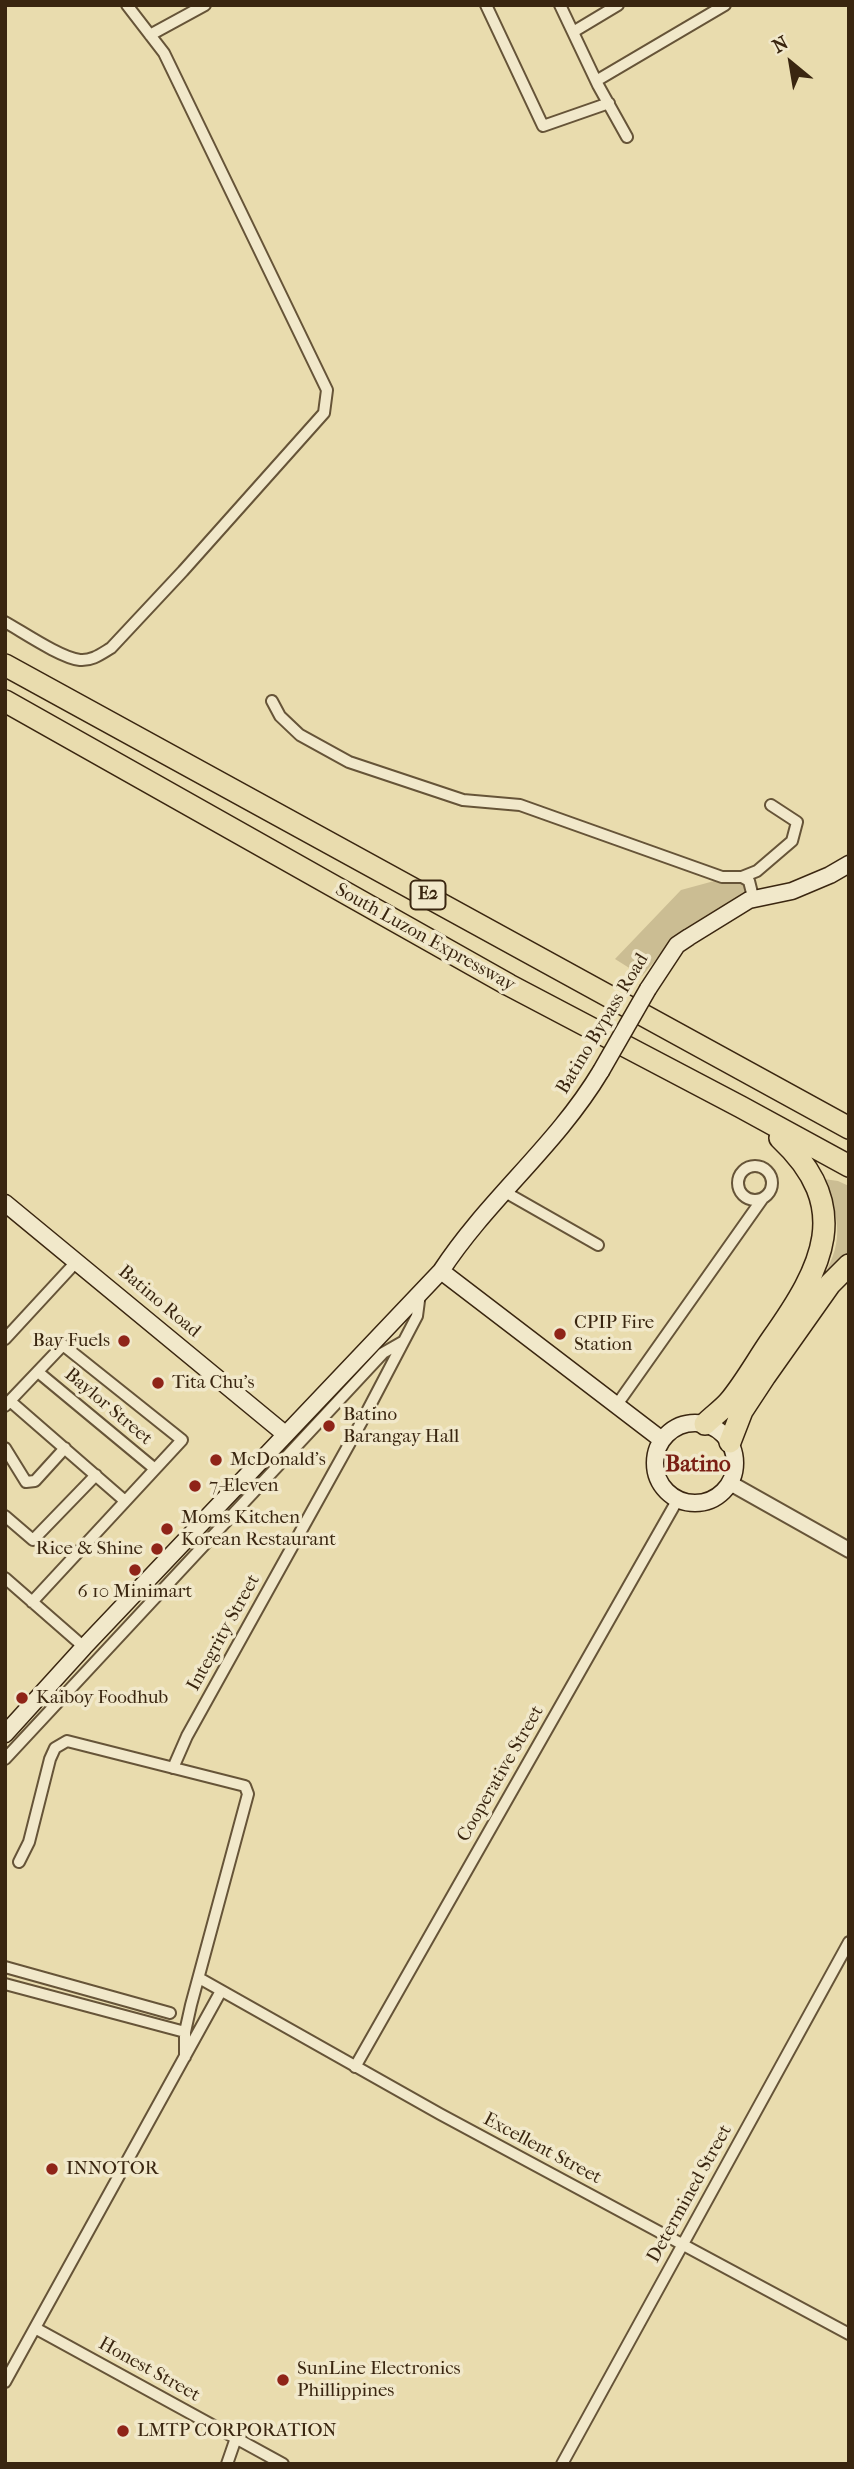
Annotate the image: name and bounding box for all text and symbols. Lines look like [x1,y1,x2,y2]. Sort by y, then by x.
north arrow [756,28,826,98]
text: N [769,32,792,58]
street label: South Luzon Expressway [331,879,519,997]
road number: E2 [410,880,446,910]
street label: Batino Bypass Road [552,949,654,1099]
street label: Batino Road [113,1261,205,1343]
place label: CPIP Fire Station [574,1312,654,1356]
marker: CPIP Fire Station [552,1326,568,1342]
place label: Bay Fuels [33,1330,110,1352]
marker: Bay Fuels [116,1333,132,1349]
street label: Baylor Street [59,1364,157,1450]
place label: Tita Chu's [172,1372,254,1394]
marker: Tita Chu's [150,1375,166,1391]
place label: Batino Barangay Hall [343,1404,459,1448]
marker: Batino Barangay Hall [321,1418,337,1434]
place label: McDonald's [230,1449,326,1471]
district label: Batino [665,1451,731,1479]
marker: McDonald's [208,1452,224,1468]
place label: 7-Eleven [209,1475,279,1497]
marker: 7-Eleven [187,1478,203,1494]
place label: Moms Kitchen Korean Restaurant [181,1507,336,1551]
marker: Moms Kitchen Korean Restaurant [159,1521,175,1537]
place label: Rice & Shine [36,1538,143,1560]
marker: Rice & Shine [149,1541,165,1557]
marker: 6 10 Minimart [127,1562,143,1578]
street label: Integrity Street [183,1571,265,1695]
place label: 6 10 Minimart [78,1581,192,1603]
place label: Kaiboy Foodhub [36,1687,168,1709]
marker: Kaiboy Foodhub [14,1690,30,1706]
street label: Cooperative Street [453,1702,549,1846]
street label: Excellent Street [479,2108,605,2190]
street label: Determined Street [643,2121,737,2267]
place label: INNOTOR [66,2158,159,2180]
marker: INNOTOR [44,2161,60,2177]
street label: Honest Street [94,2333,204,2407]
place label: SunLine Electronics Phillippines [297,2358,461,2402]
marker: SunLine Electronics Phillippines [275,2372,291,2388]
place label: LMTP CORPORATION [137,2420,337,2442]
marker: LMTP CORPORATION [115,2423,131,2439]

